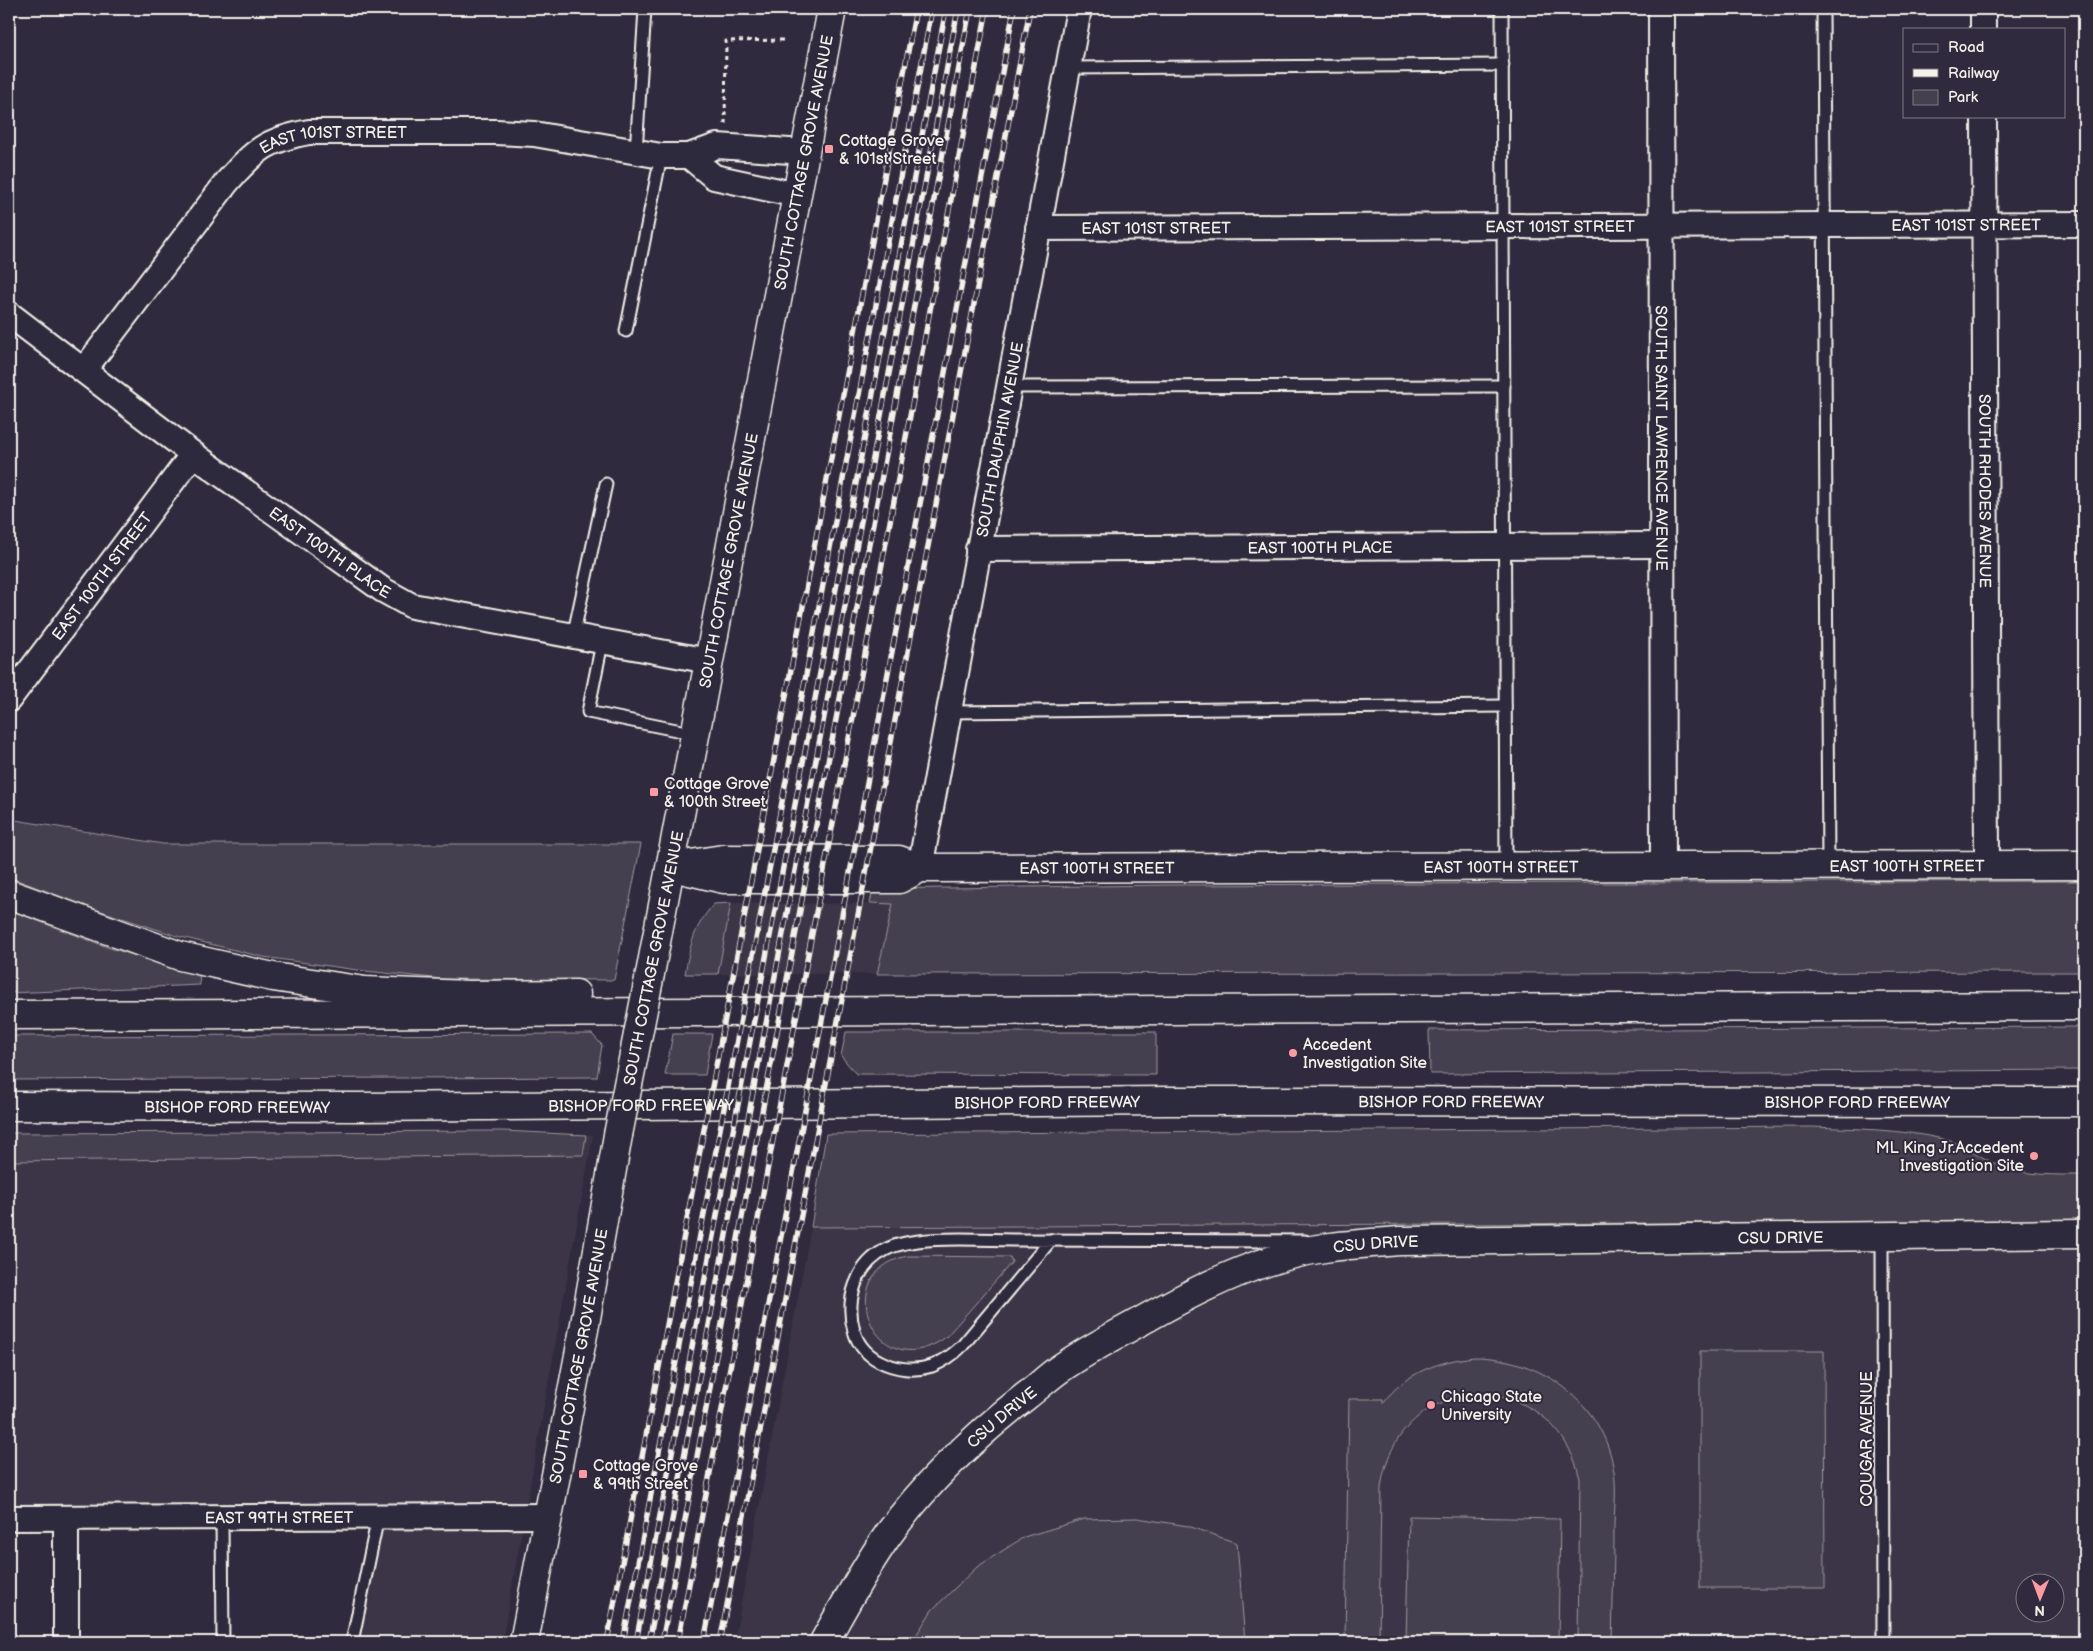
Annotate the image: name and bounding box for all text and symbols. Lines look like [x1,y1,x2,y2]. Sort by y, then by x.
legend [1903,28,2066,118]
street label: SOUTH COTTAGE GROVE AVENUE [771,34,838,292]
text: Road [1948,38,1984,57]
text: Railway [1948,64,1999,83]
text: Park [1948,88,1979,107]
street label: EAST 101ST STREET [256,124,407,159]
place label: Cottage Grove & 101st Street [839,132,945,169]
marker: Cottage Grove & 101st Street [823,143,835,155]
street label: EAST 101ST STREET [1891,216,2041,236]
street label: EAST 101ST STREET [1485,218,1635,237]
street label: EAST 101ST STREET [1081,219,1231,239]
street label: SOUTH SAINT LAWRENCE AVENUE [1651,305,1670,571]
street label: SOUTH DAUPHIN AVENUE [973,341,1028,539]
street label: SOUTH RHODES AVENUE [1974,394,1994,588]
street label: SOUTH COTTAGE GROVE AVENUE [696,432,763,690]
street label: EAST 100TH PLACE [265,504,394,603]
street label: EAST 100TH STREET [48,509,157,645]
street label: EAST 100TH PLACE [1247,539,1393,558]
place label: Cottage Grove & 100th Street [664,775,770,812]
marker: Cottage Grove & 100th Street [648,786,660,798]
street label: SOUTH COTTAGE GROVE AVENUE [620,829,689,1087]
street label: EAST 100TH STREET [1829,857,1985,877]
street label: EAST 100TH STREET [1423,858,1579,878]
street label: EAST 100TH STREET [1019,859,1175,879]
place label: Accedent Investigation Site [1303,1036,1427,1073]
marker: Accedent Investigation Site [1287,1047,1299,1059]
street label: BISHOP FORD FREEWAY [954,1093,1141,1114]
street label: BISHOP FORD FREEWAY [1358,1093,1545,1112]
street label: BISHOP FORD FREEWAY [1764,1094,1951,1113]
street label: BISHOP FORD FREEWAY [548,1096,735,1117]
street label: BISHOP FORD FREEWAY [144,1098,331,1118]
place label: ML King Jr.Accedent Investigation Site [1876,1139,2025,1176]
marker: ML King Jr.Accedent Investigation Site [2028,1150,2040,1162]
street label: SOUTH COTTAGE GROVE AVENUE [547,1227,612,1486]
street label: CSU DRIVE [1738,1229,1824,1249]
street label: CSU DRIVE [1332,1233,1419,1258]
street label: COUGAR AVENUE [1858,1371,1877,1507]
street label: CSU DRIVE [963,1383,1041,1453]
place label: Chicago State University [1441,1388,1542,1425]
marker: Chicago State University [1425,1399,1437,1411]
place label: Cottage Grove & 99th Street [593,1457,699,1494]
marker: Cottage Grove & 99th Street [577,1468,589,1480]
street label: EAST 99TH STREET [205,1509,354,1528]
north arrow [2016,1574,2066,1624]
text: N [2034,1602,2045,1619]

